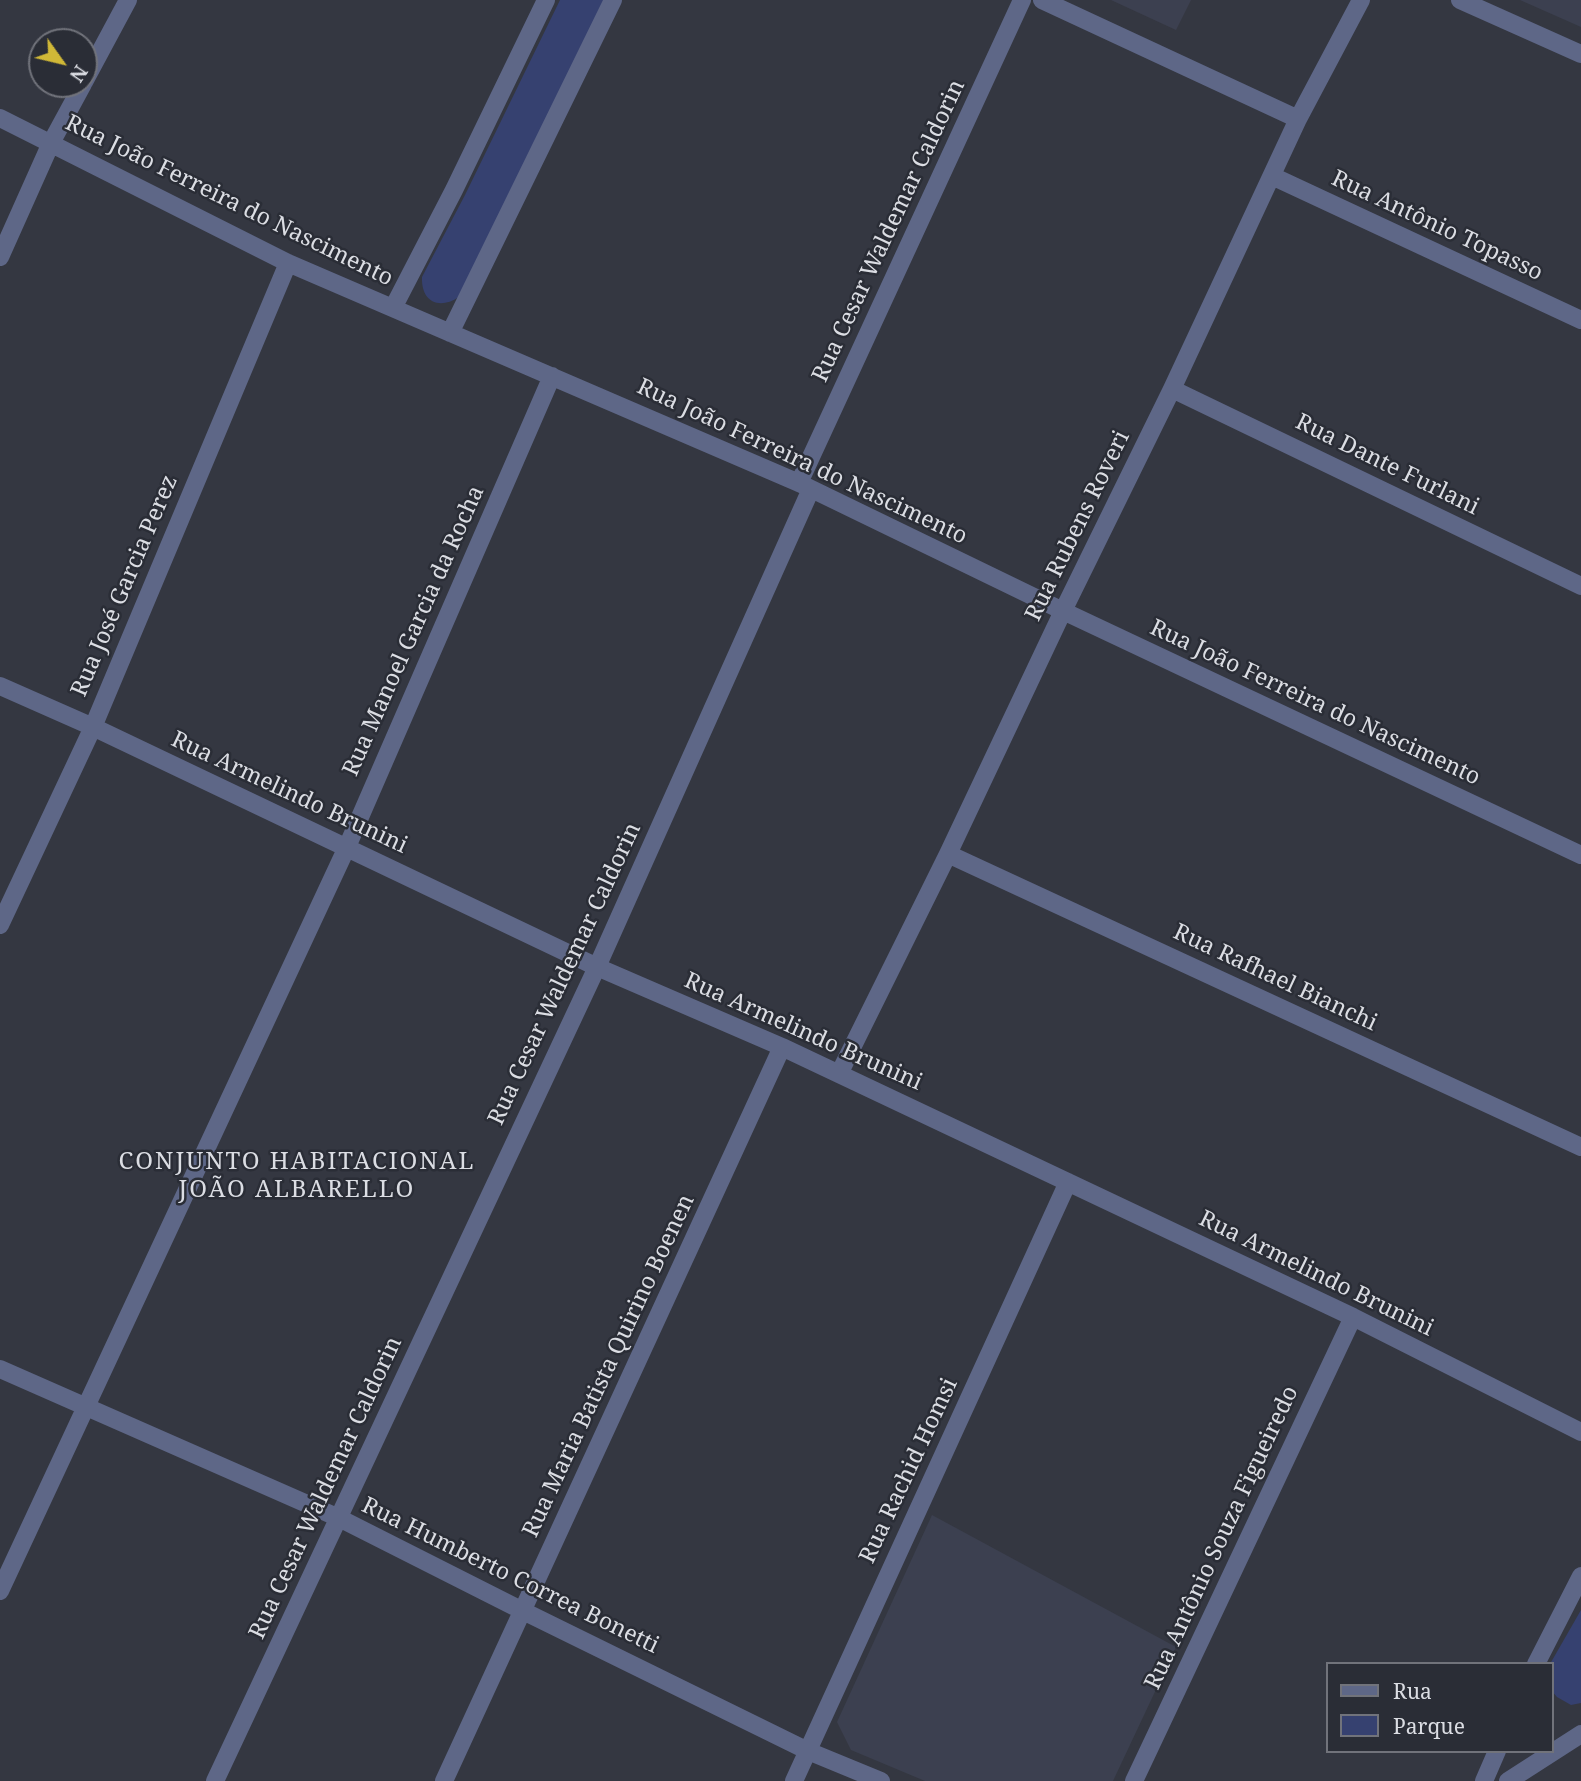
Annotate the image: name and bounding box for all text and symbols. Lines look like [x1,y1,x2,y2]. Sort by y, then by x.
north arrow [28,28,98,98]
text: N [64,60,94,87]
street label: Rua Cesar Waldemar Caldorin [807,76,971,386]
street label: Rua João Ferreira do Nascimento [61,109,397,293]
street label: Rua Antônio Topasso [1327,165,1547,287]
street label: Rua João Ferreira do Nascimento [633,373,971,551]
street label: Rua Dante Furlani [1291,409,1483,521]
street label: Rua Rubens Roveri [1020,426,1136,626]
street label: Rua José Garcia Perez [66,471,184,701]
street label: Rua Manoel Garcia da Rocha [337,482,491,780]
street label: Rua João Ferreira do Nascimento [1146,614,1484,792]
street label: Rua Armelindo Brunini [167,726,411,860]
street label: Rua Cesar Waldemar Caldorin [483,819,647,1129]
street label: Rua Rafhael Bianchi [1169,919,1381,1037]
street label: Rua Armelindo Brunini [680,967,926,1097]
district label: CONJUNTO HABITACIONAL JOÃO ALBARELLO [121,1148,473,1204]
street label: Rua Maria Batista Quirino Boenen [517,1190,701,1542]
street label: Rua Armelindo Brunini [1194,1205,1438,1343]
street label: Rua Cesar Waldemar Caldorin [244,1333,408,1643]
street label: Rua Rachid Homsi [854,1374,964,1568]
street label: Rua Antônio Souza Figueiredo [1139,1382,1305,1694]
street label: Rua Humberto Correa Bonetti [357,1492,663,1660]
legend [1326,1662,1553,1753]
text: Rua [1393,1677,1432,1705]
text: Parque [1393,1712,1465,1740]

